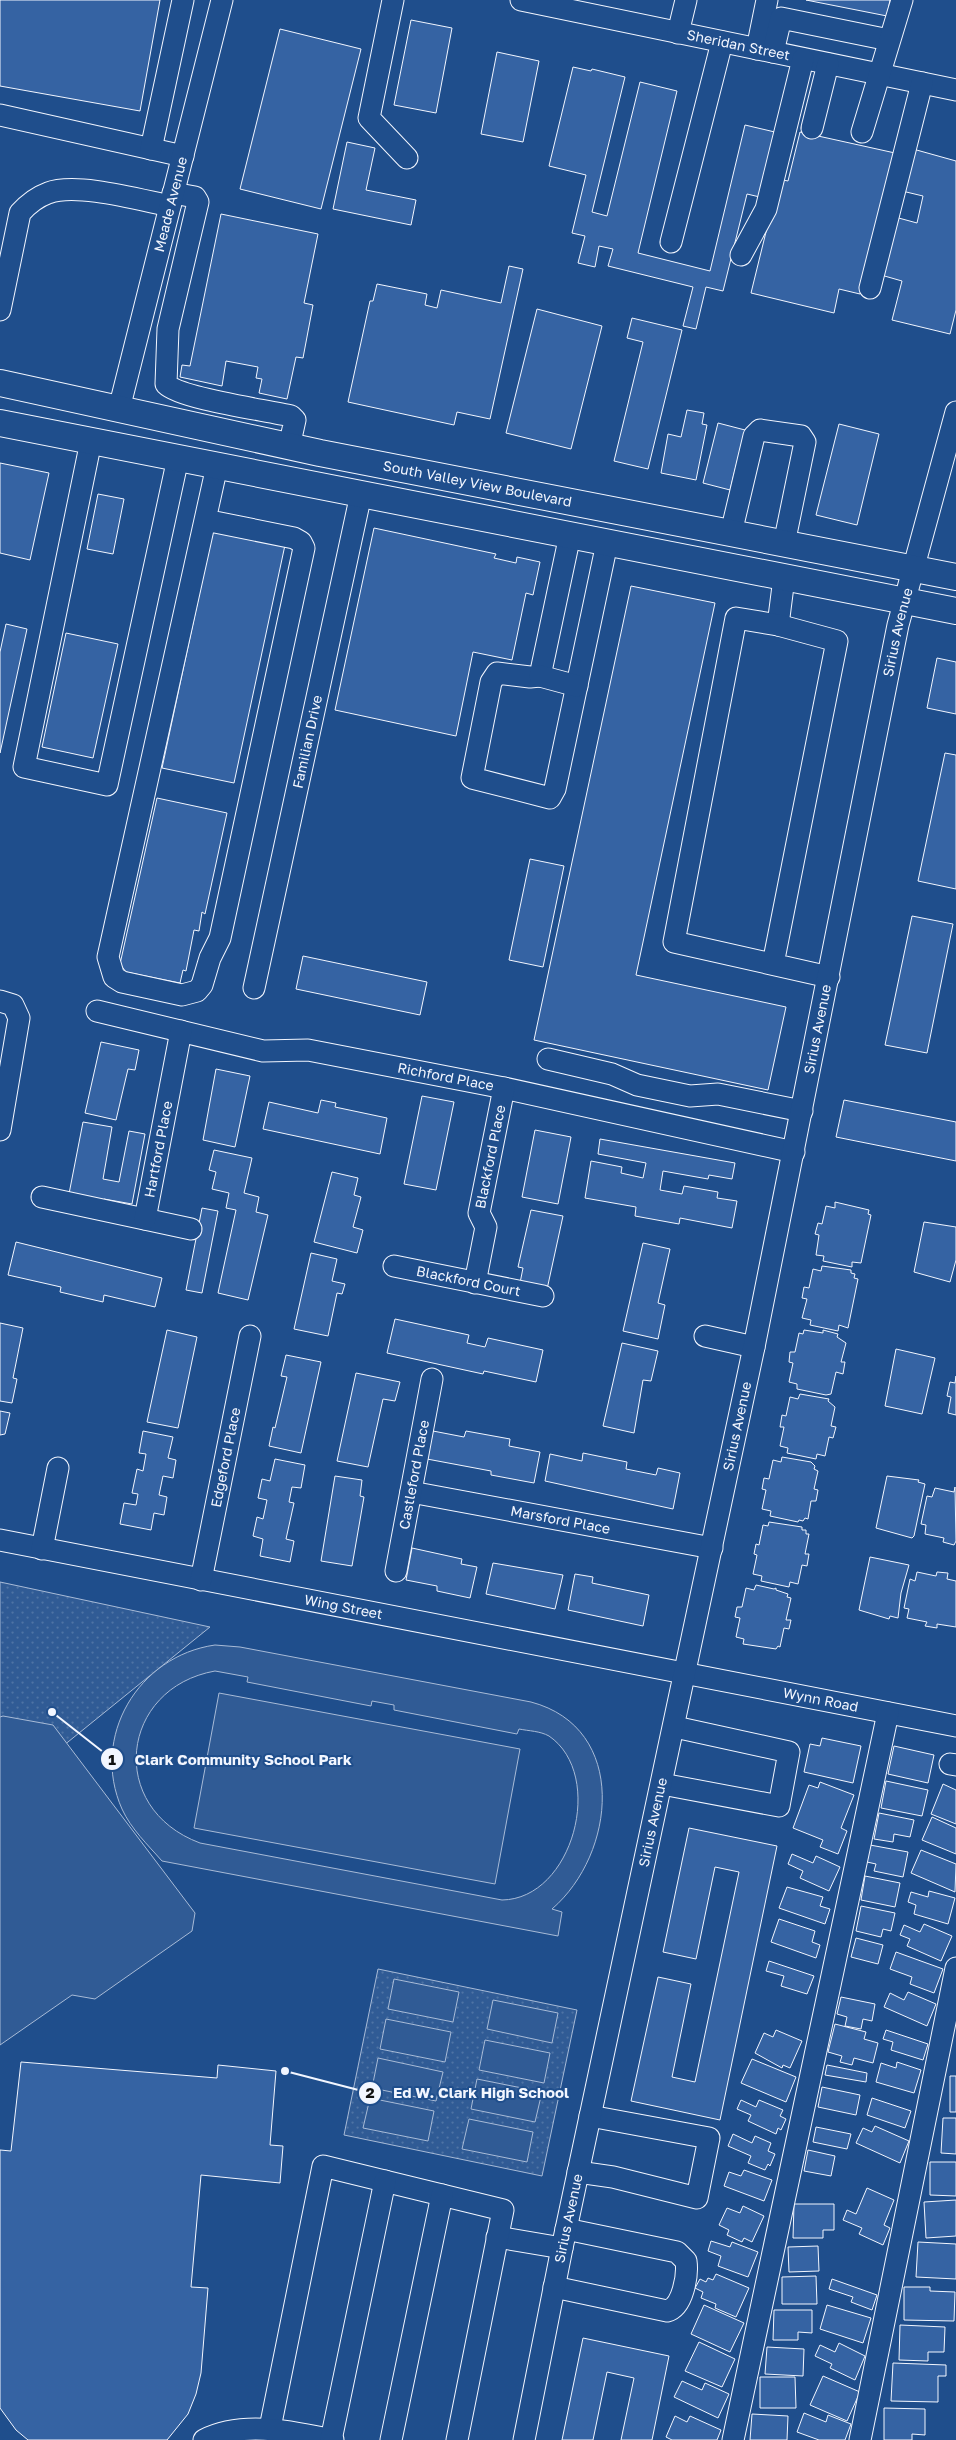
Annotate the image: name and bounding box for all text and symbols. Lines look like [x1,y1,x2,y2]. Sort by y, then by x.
street label: Sheridan Street [685,26,792,63]
street label: Meade Avenue [150,155,190,254]
street label: South Valley View Boulevard [382,457,573,510]
street label: Sirius Avenue [879,586,916,678]
street label: Familian Drive [288,693,325,790]
street label: Sirius Avenue [800,983,834,1075]
street label: Richford Place [396,1059,495,1094]
street label: Hartford Place [140,1099,175,1199]
street label: Blackford Place [471,1103,508,1210]
street label: Blackford Court [415,1262,522,1299]
street label: Sirius Avenue [719,1380,754,1472]
street label: Edgeford Place [207,1406,243,1509]
street label: Castleford Place [395,1418,432,1531]
street label: Marsford Place [509,1502,612,1537]
street label: Wing Street [303,1590,384,1622]
street label: Wynn Road [782,1684,860,1715]
callout: Clark Community School Park [99,1744,362,1774]
text: 1 [108,1750,116,1768]
text: Clark Community School Park [134,1750,352,1768]
street label: Sirius Avenue [634,1776,670,1868]
callout: Ed W. Clark High School [358,2078,579,2108]
text: 2 [365,2083,375,2101]
text: Ed W. Clark High School [393,2083,569,2101]
street label: Sirius Avenue [550,2172,586,2264]

